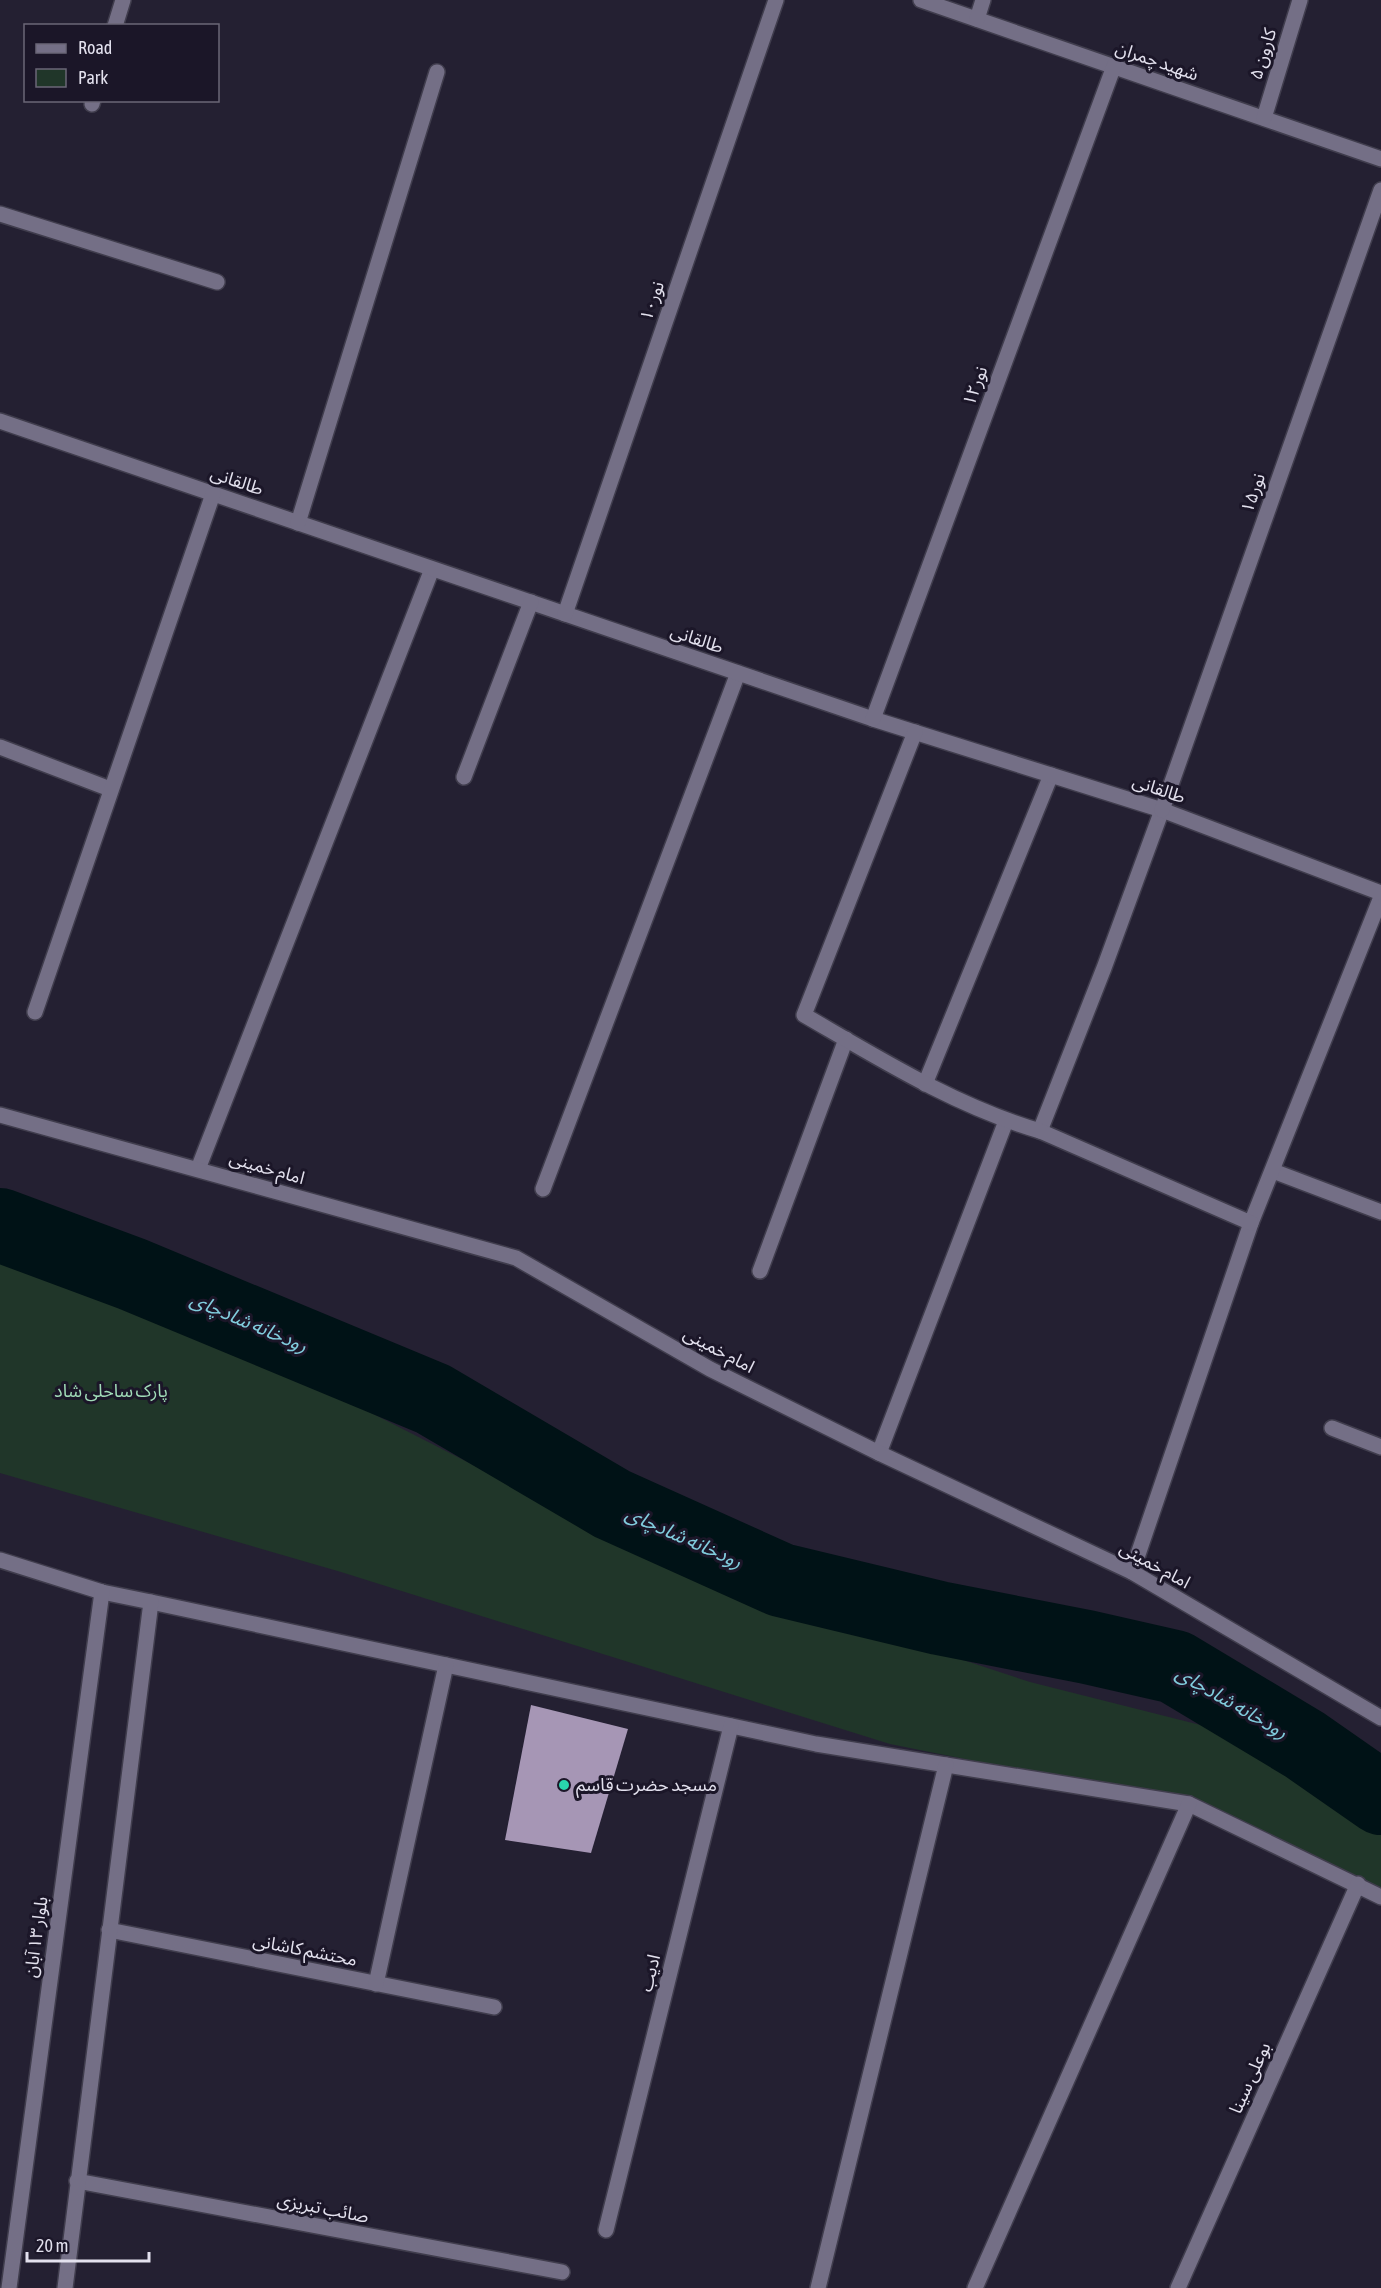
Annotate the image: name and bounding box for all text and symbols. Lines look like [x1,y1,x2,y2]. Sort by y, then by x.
legend [24,24,219,102]
street label: کارون ۵ [1245,25,1281,82]
text: Road [78,37,112,58]
street label: شهید چمران [1113,37,1201,85]
text: Park [78,67,108,88]
street label: نور۱۰ [635,278,669,324]
street label: نور۱۲ [958,363,992,409]
street label: طالقانی [208,462,266,500]
street label: نور۱۵ [1236,470,1270,516]
street label: طالقانی [668,620,726,658]
street label: طالقانی [1130,770,1188,808]
street label: امام خمینی [226,1147,307,1192]
water label: رودخانه شادچای [186,1287,311,1358]
street label: امام خمینی [678,1322,758,1381]
park label: پارک ساحلی شاد [54,1380,168,1402]
water label: رودخانه شادچای [622,1501,746,1574]
street label: امام خمینی [1114,1537,1194,1596]
water label: رودخانه شادچای [1171,1660,1292,1745]
place label: مسجد حضرت قاسم [576,1774,717,1798]
marker: مسجد حضرت قاسم [557,1778,571,1792]
street label: بلوار ۱۳ آبان [19,1895,53,1979]
street label: محتشم کاشانی [251,1929,359,1973]
street label: ادیب [635,1952,664,1994]
street label: بوعلی سینا [1225,2039,1275,2117]
street label: صائب تبریزی [275,2188,371,2228]
scale bar [27,2225,148,2263]
text: 20 m [36,2235,68,2256]

